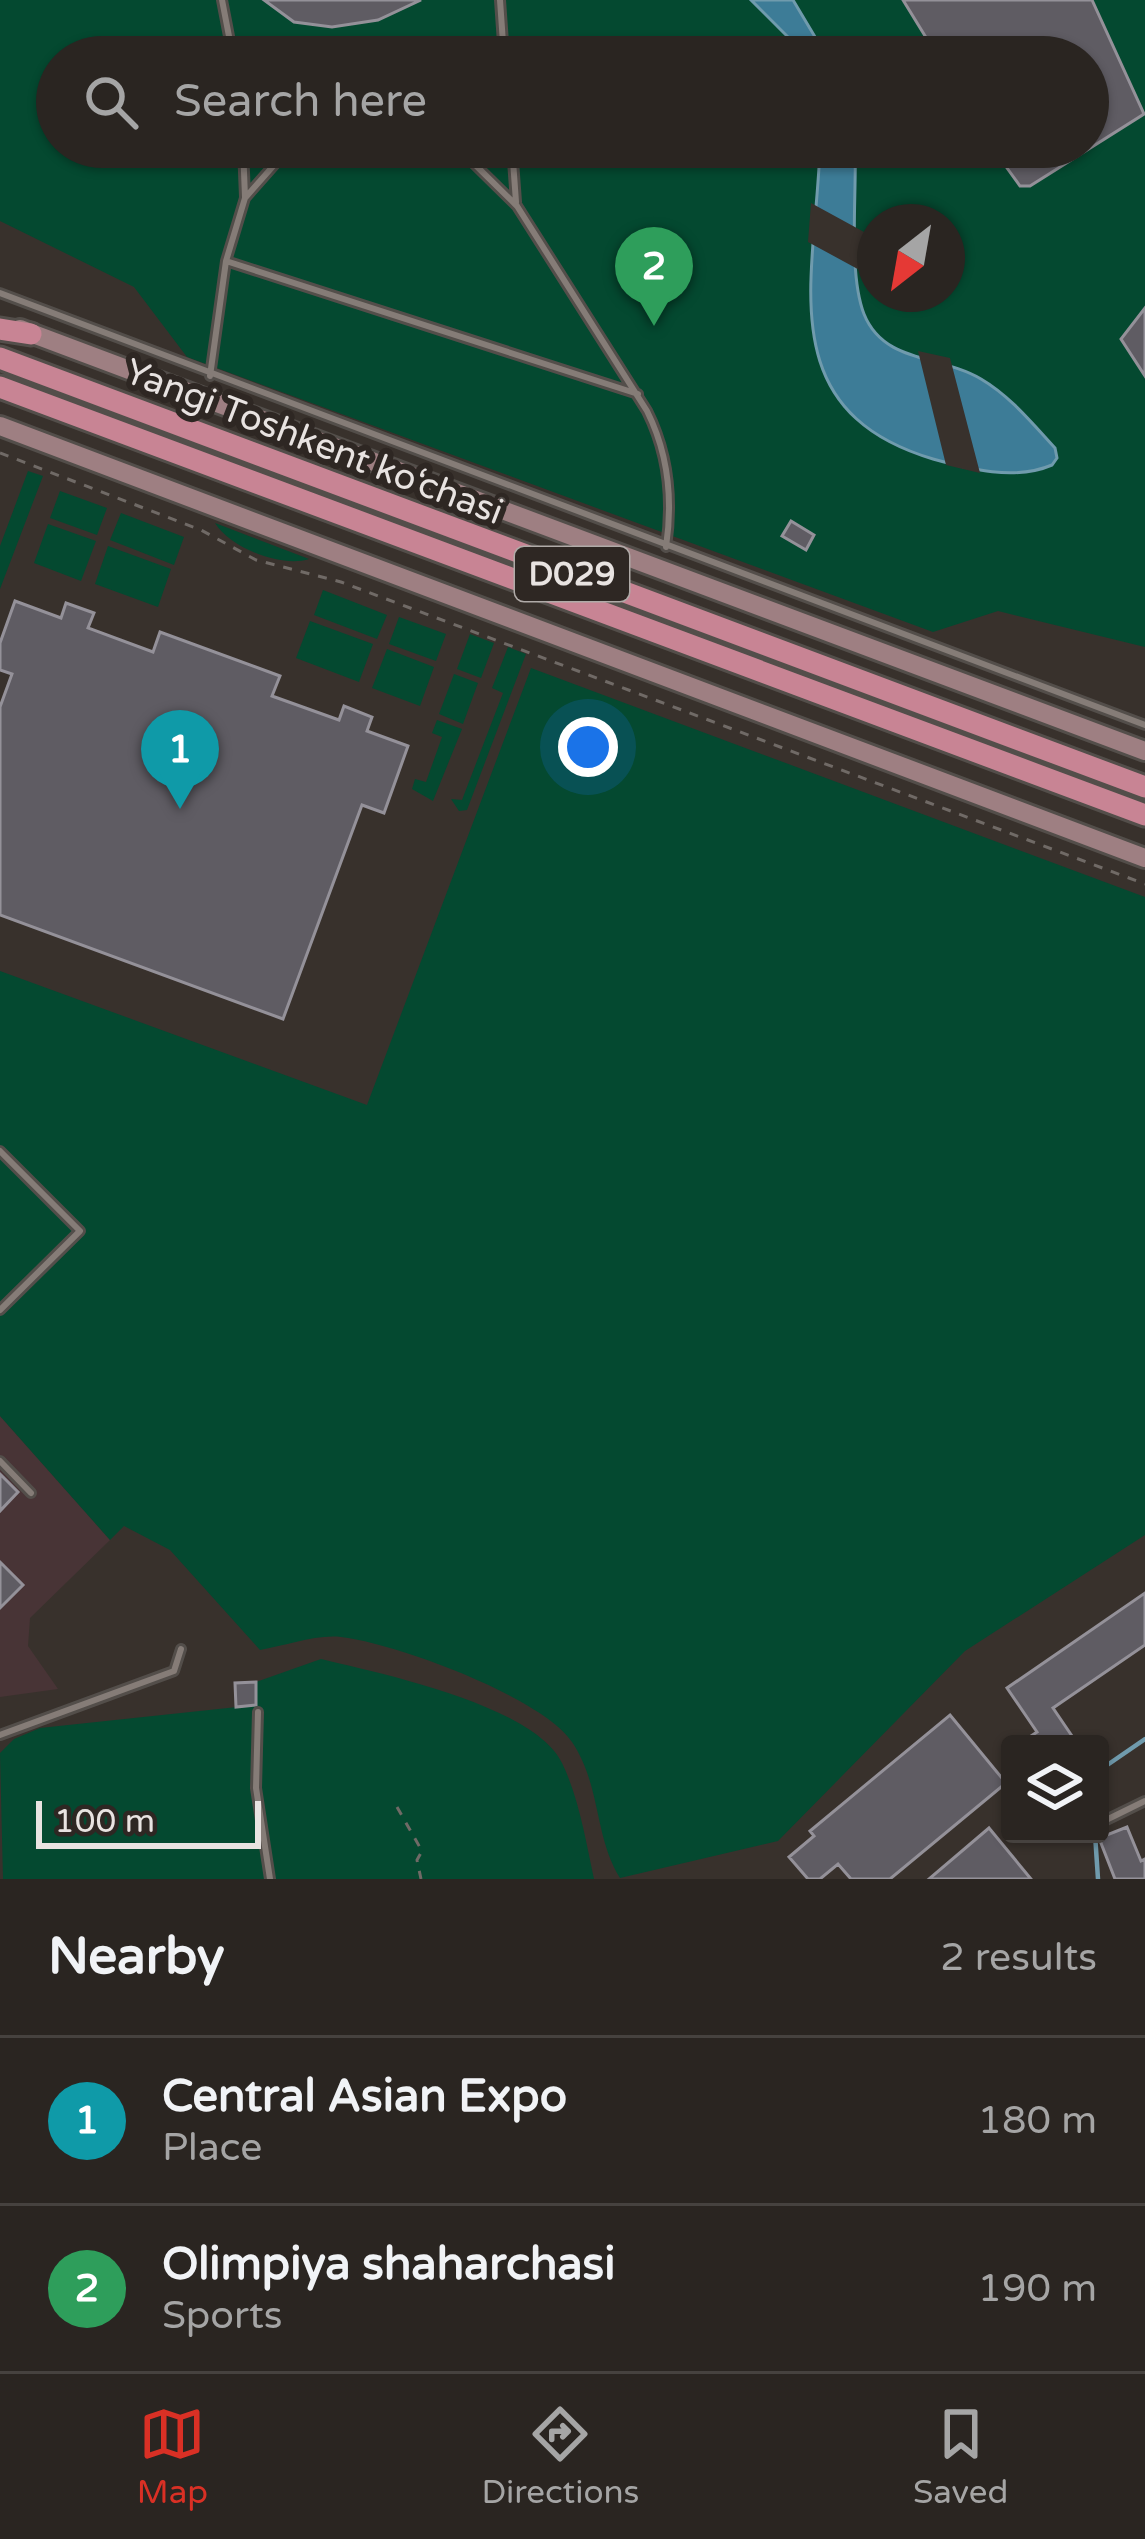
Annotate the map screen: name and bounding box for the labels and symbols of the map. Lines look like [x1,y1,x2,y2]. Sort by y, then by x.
north arrow [857,204,965,312]
pin: 2 [615,227,693,326]
street label: Yangi Toshkent ko‘chasi [119,350,509,534]
road number: D029 [515,547,629,601]
pin: 1 [141,710,219,809]
your location [558,717,618,777]
scale bar [36,1795,261,1848]

